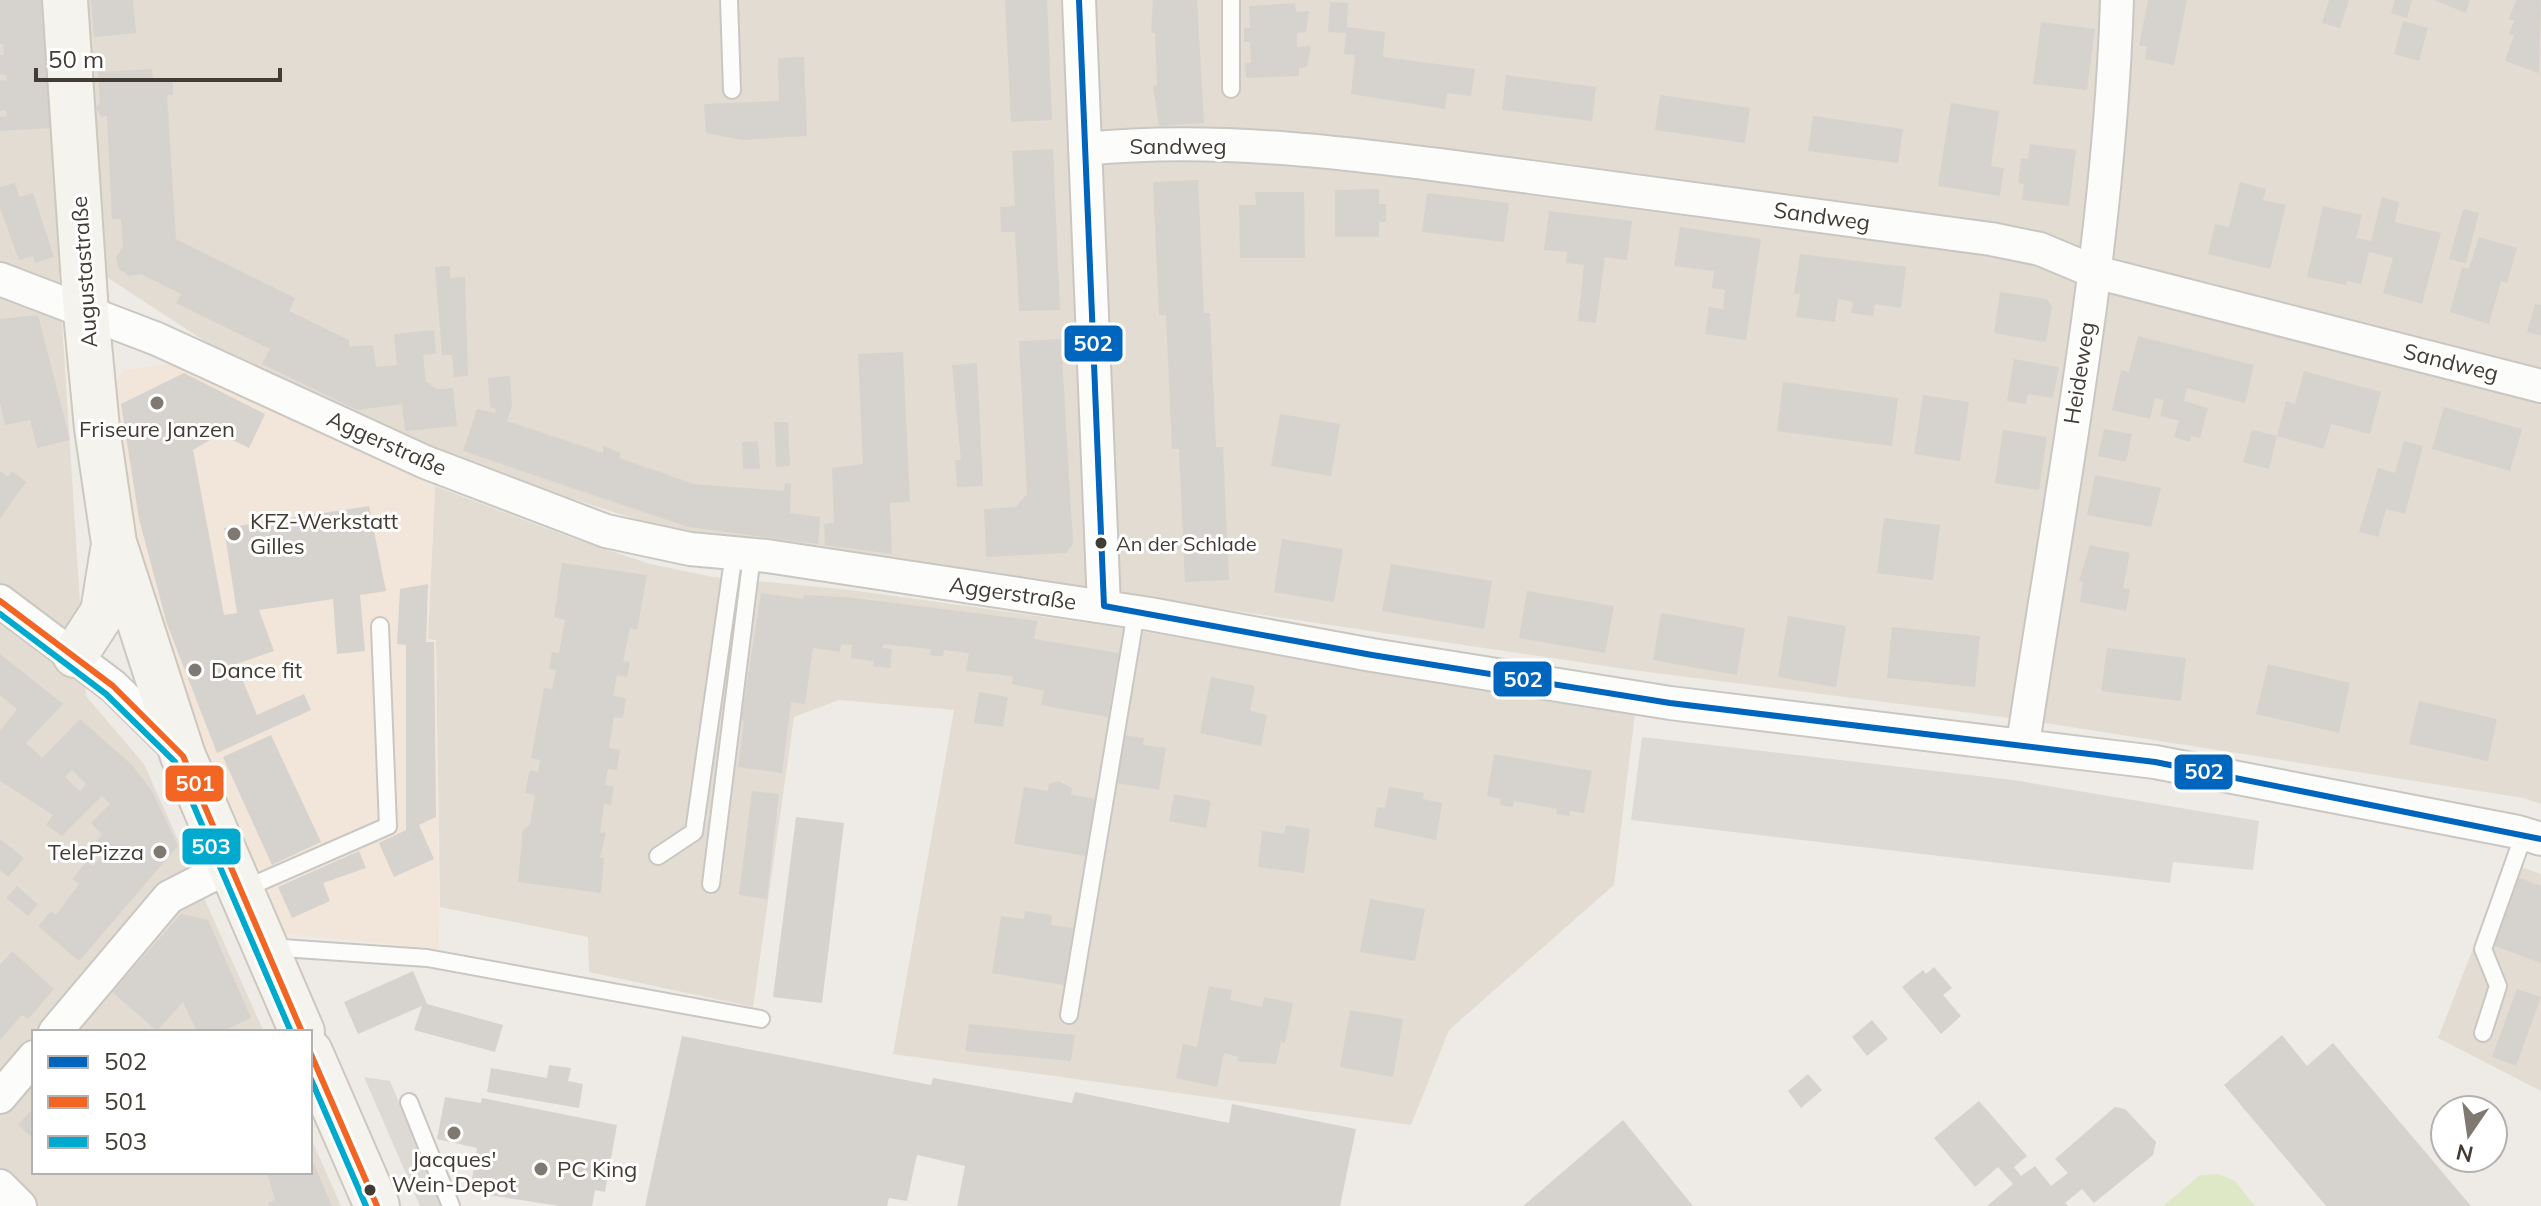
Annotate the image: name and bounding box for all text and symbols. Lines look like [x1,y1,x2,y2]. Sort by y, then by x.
scale bar [36,32,280,82]
text: 50 m [48,44,104,74]
street label: Sandweg [1129,132,1227,160]
street label: Augustastraße [65,195,103,349]
street label: Sandweg [1772,195,1872,237]
street label: Heideweg [2057,320,2101,426]
line badge: 502 [1063,324,1124,363]
text: 502 [1073,329,1113,357]
street label: Sandweg [2400,337,2502,387]
marker: Friseure Janzen [148,394,166,412]
street label: Aggerstraße [323,404,451,482]
place label: Friseure Janzen [79,415,235,443]
place label: KFZ-Werkstatt Gilles [250,507,399,560]
marker: KFZ-Werkstatt Gilles [225,525,243,543]
place label: An der Schlade [1116,531,1257,556]
marker: An der Schlade [1093,535,1109,551]
street label: Aggerstraße [948,570,1078,616]
place label: Dance fit [211,656,303,684]
line badge: 502 [1492,660,1553,698]
marker: Dance fit [186,661,204,679]
text: 502 [1503,665,1543,693]
line badge: 502 [2173,753,2234,791]
text: 502 [2184,757,2224,785]
line badge: 501 [164,764,225,803]
text: 501 [175,769,215,797]
line badge: 503 [181,827,242,866]
text: 503 [191,832,231,860]
place label: TelePizza [48,838,144,866]
marker: TelePizza [151,843,169,861]
legend [32,1030,312,1174]
text: 502 [104,1046,147,1076]
text: 501 [104,1086,147,1116]
north arrow [2429,1094,2509,1174]
marker: Jacques' Wein-Depot [445,1124,463,1142]
text: 503 [104,1126,147,1156]
text: N [2453,1138,2476,1169]
place label: Jacques' Wein-Depot [392,1145,517,1198]
place label: PC King [557,1155,637,1183]
marker: PC King [532,1160,550,1178]
unlabelled marker [362,1182,378,1198]

